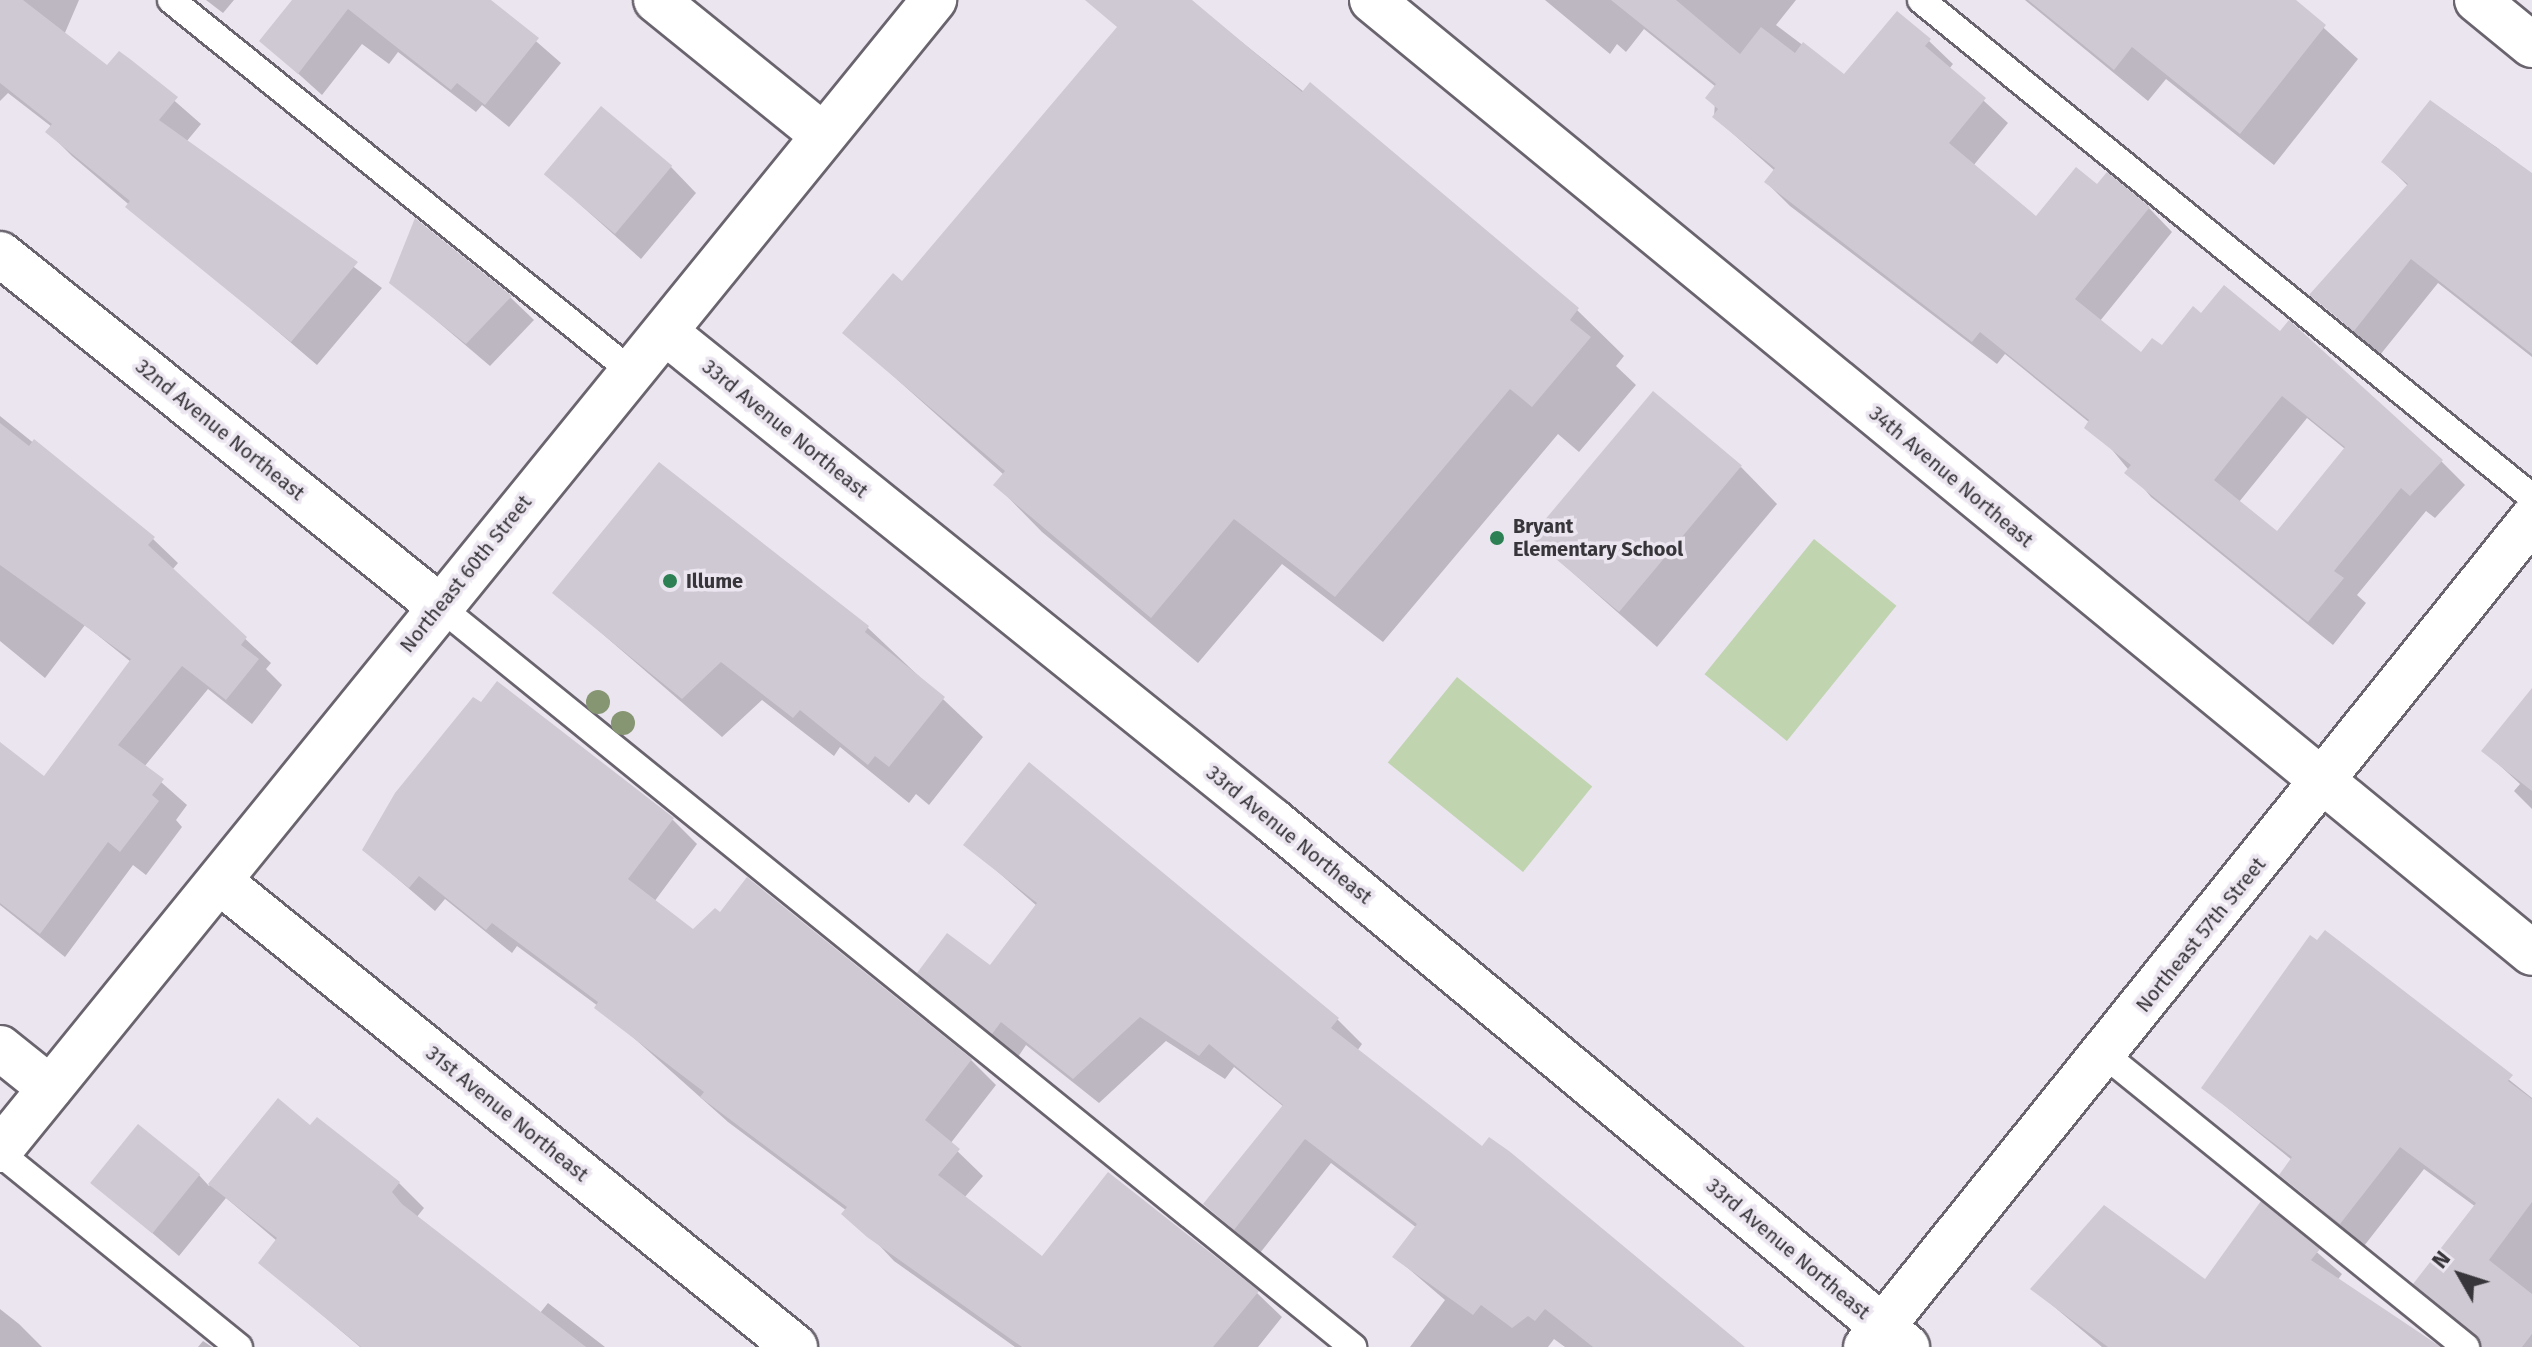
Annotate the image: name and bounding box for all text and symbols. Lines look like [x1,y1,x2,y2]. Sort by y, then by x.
street label: 32nd Avenue Northeast [131,355,309,505]
street label: 33rd Avenue Northeast [697,355,873,503]
street label: 34th Avenue Northeast [1864,401,2038,553]
street label: Northeast 60th Street [395,490,537,658]
place label: Bryant Elementary School [1513,514,1683,561]
marker: Bryant Elementary School [1488,529,1506,547]
place label: Illume [686,569,743,593]
marker: Illume [661,572,679,590]
street label: 33rd Avenue Northeast [1201,761,1377,909]
street label: Northeast 57th Street [2131,853,2271,1017]
street label: 31st Avenue Northeast [421,1041,593,1187]
street label: 33rd Avenue Northeast [1701,1174,1875,1324]
north arrow [2420,1235,2500,1315]
text: N [2426,1245,2456,1274]

